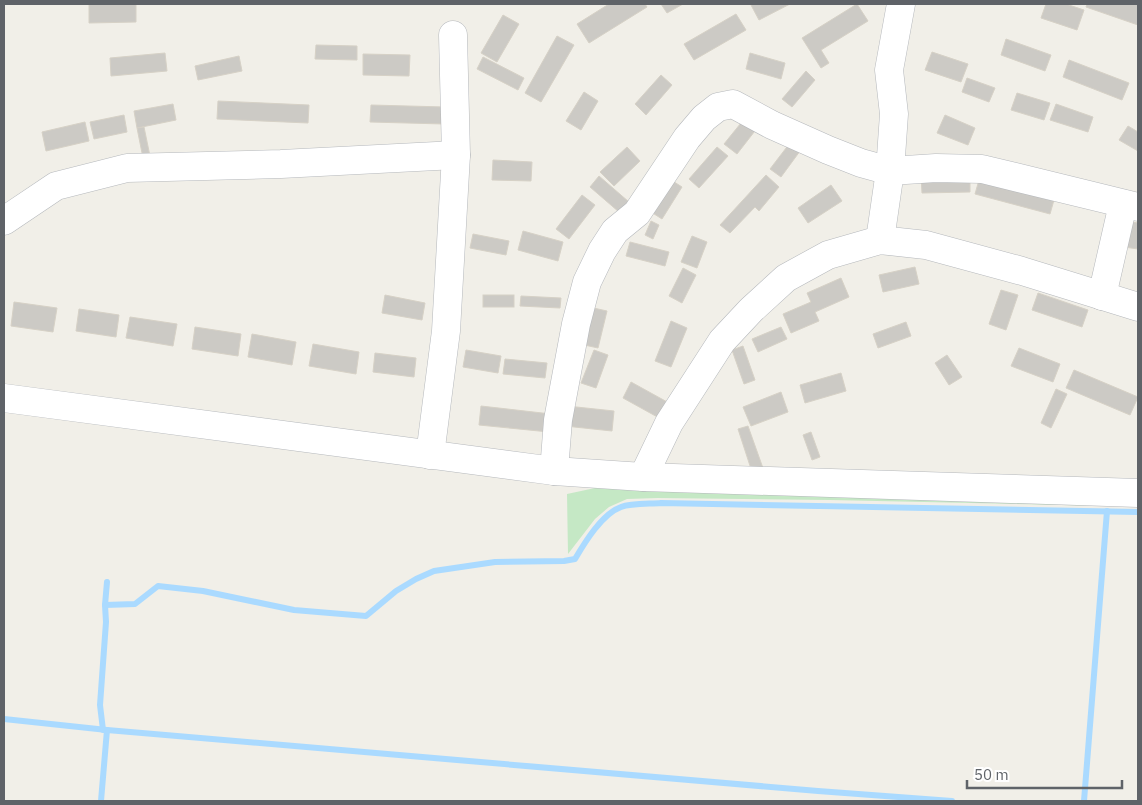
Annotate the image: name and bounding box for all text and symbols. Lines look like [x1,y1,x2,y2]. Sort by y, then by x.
scale bar [967,758,1122,790]
text: 50 m [974,765,1009,784]

